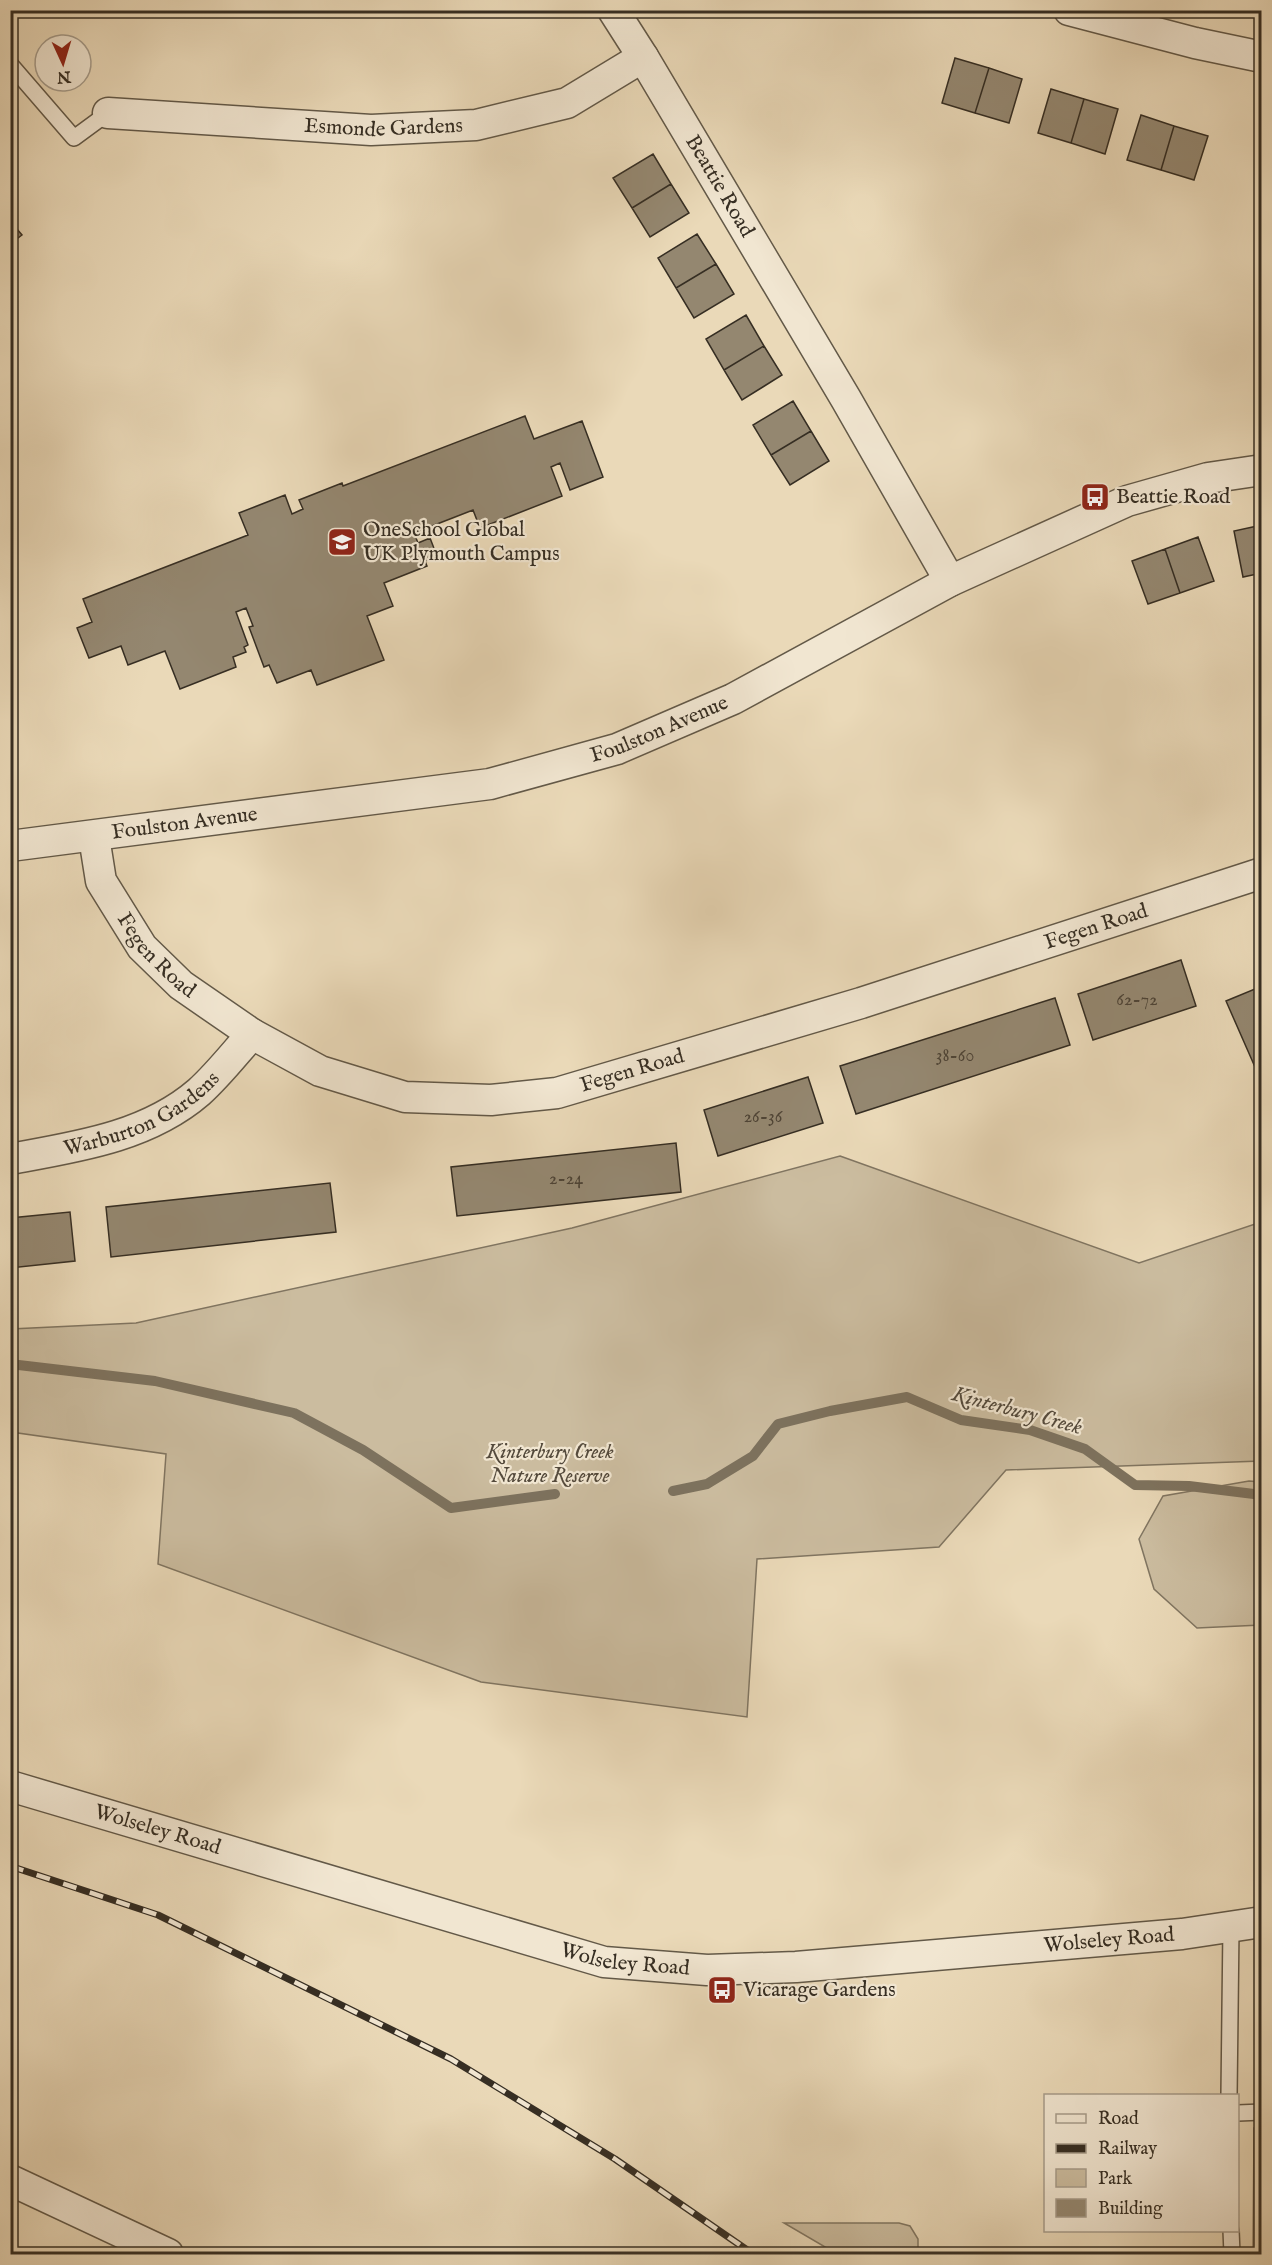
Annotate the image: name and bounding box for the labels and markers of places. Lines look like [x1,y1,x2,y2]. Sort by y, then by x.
bus stop icon: Beattie Road [1079,481,1111,513]
place label: Beattie Road [1116,484,1231,511]
place label: OneSchool Global UK Plymouth Campus [363,517,560,568]
school or university icon: OneSchool Global UK Plymouth Campus [326,526,358,558]
bus stop icon: Vicarage Gardens [706,1974,738,2006]
place label: Vicarage Gardens [742,1977,896,2004]

